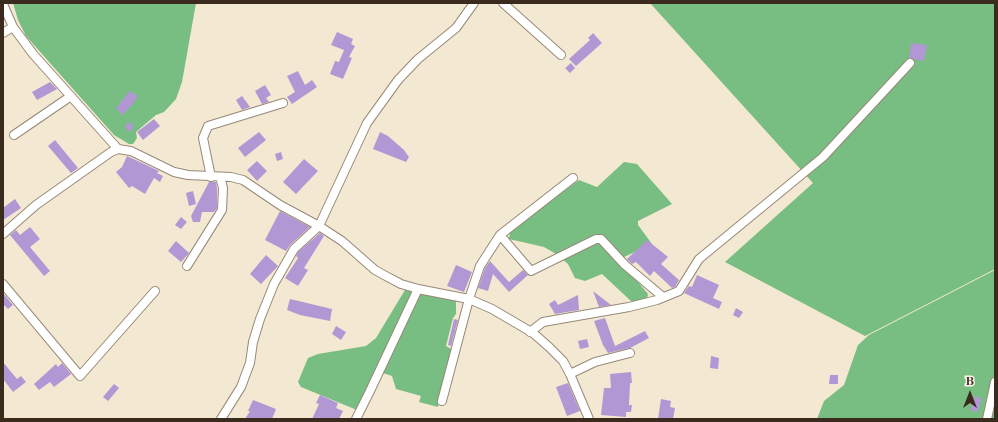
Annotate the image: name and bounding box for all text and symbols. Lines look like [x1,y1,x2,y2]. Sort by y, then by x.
north arrow [950,374,990,414]
text: B [966,375,974,389]

